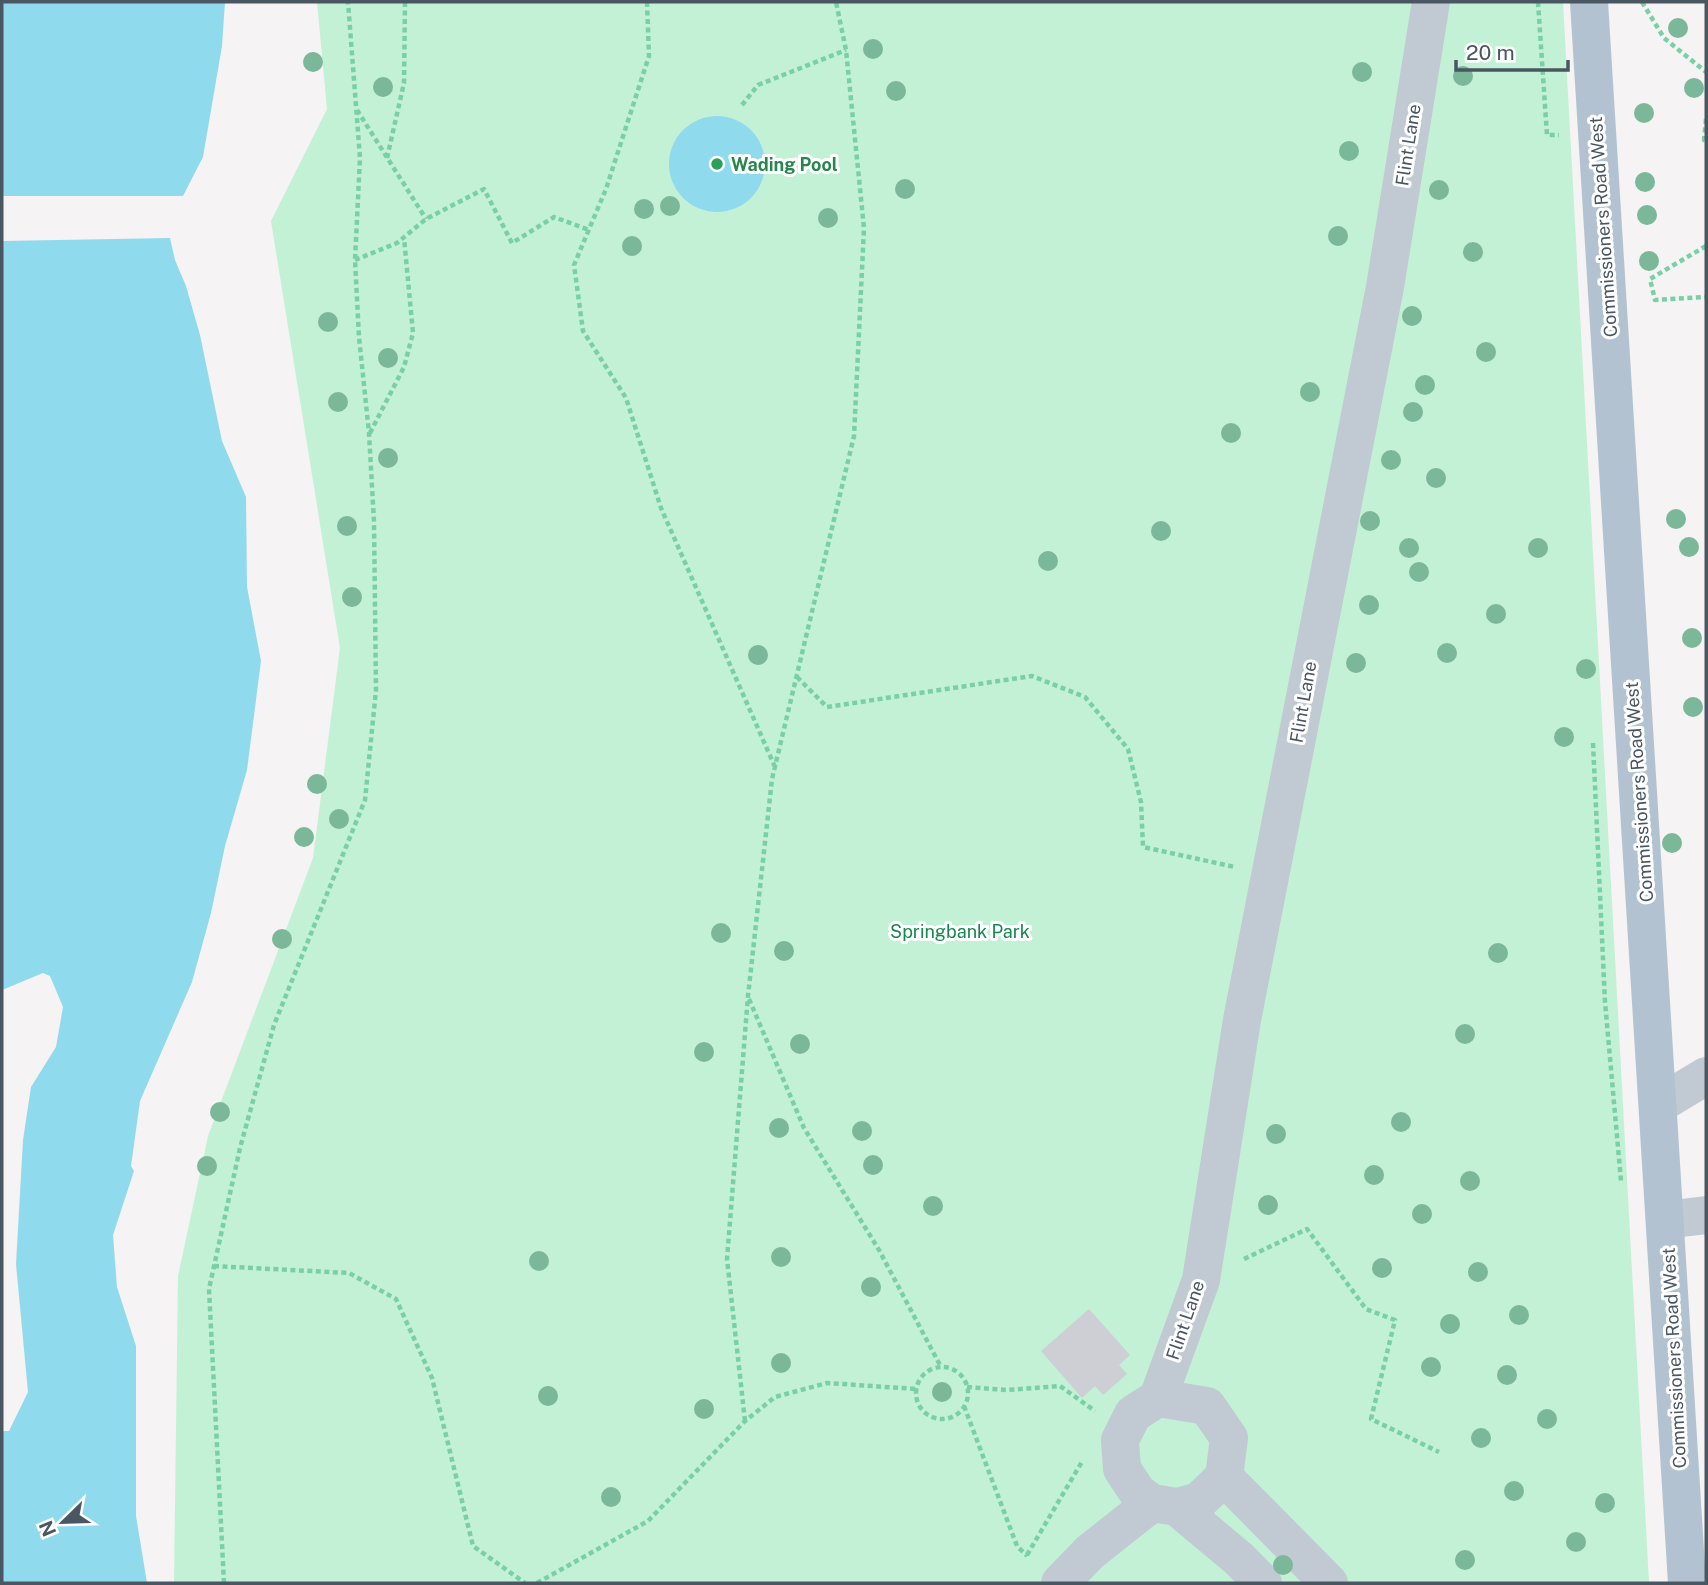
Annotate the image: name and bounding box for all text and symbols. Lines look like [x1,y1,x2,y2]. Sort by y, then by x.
scale bar [1456,28,1568,72]
text: 20 m [1466,40,1515,65]
street label: Flint Lane [1391,103,1425,187]
street label: Commissioners Road West [1585,116,1621,338]
place label: Wading Pool [731,154,838,175]
marker: Wading Pool [709,156,725,172]
street label: Flint Lane [1285,659,1321,745]
street label: Commissioners Road West [1621,681,1657,903]
park label: Springbank Park [890,921,1030,942]
street label: Commissioners Road West [1658,1247,1690,1469]
street label: Flint Lane [1162,1278,1208,1362]
north arrow [28,1487,98,1557]
text: N [34,1518,60,1540]

